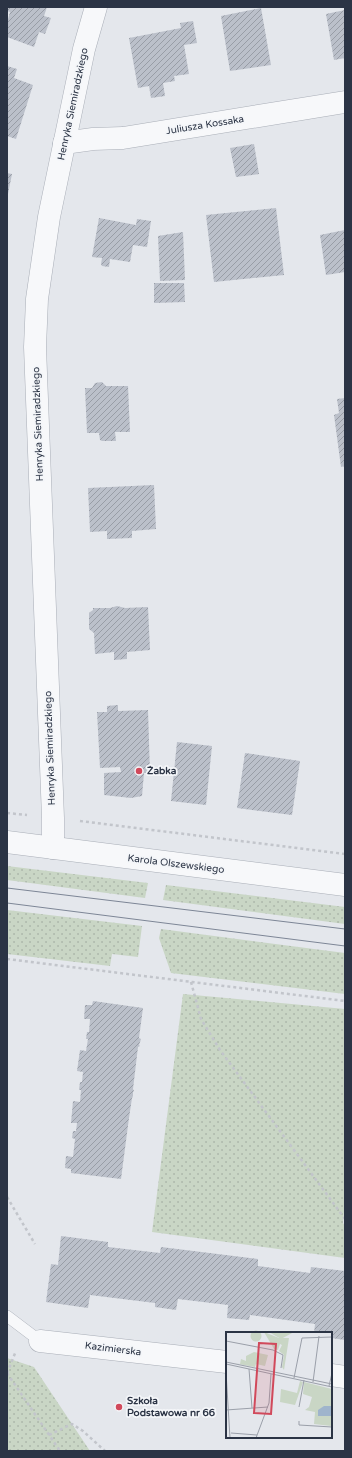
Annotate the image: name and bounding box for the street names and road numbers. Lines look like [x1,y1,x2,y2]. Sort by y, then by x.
street label: Henryka Siemiradzkiego [55,47,91,161]
street label: Juliusza Kossaka [165,113,245,137]
street label: Henryka Siemiradzkiego [30,367,46,481]
street label: Henryka Siemiradzkiego [42,691,58,805]
street label: Karola Olszewskiego [127,852,225,876]
street label: Kazimierska [84,1340,142,1358]

